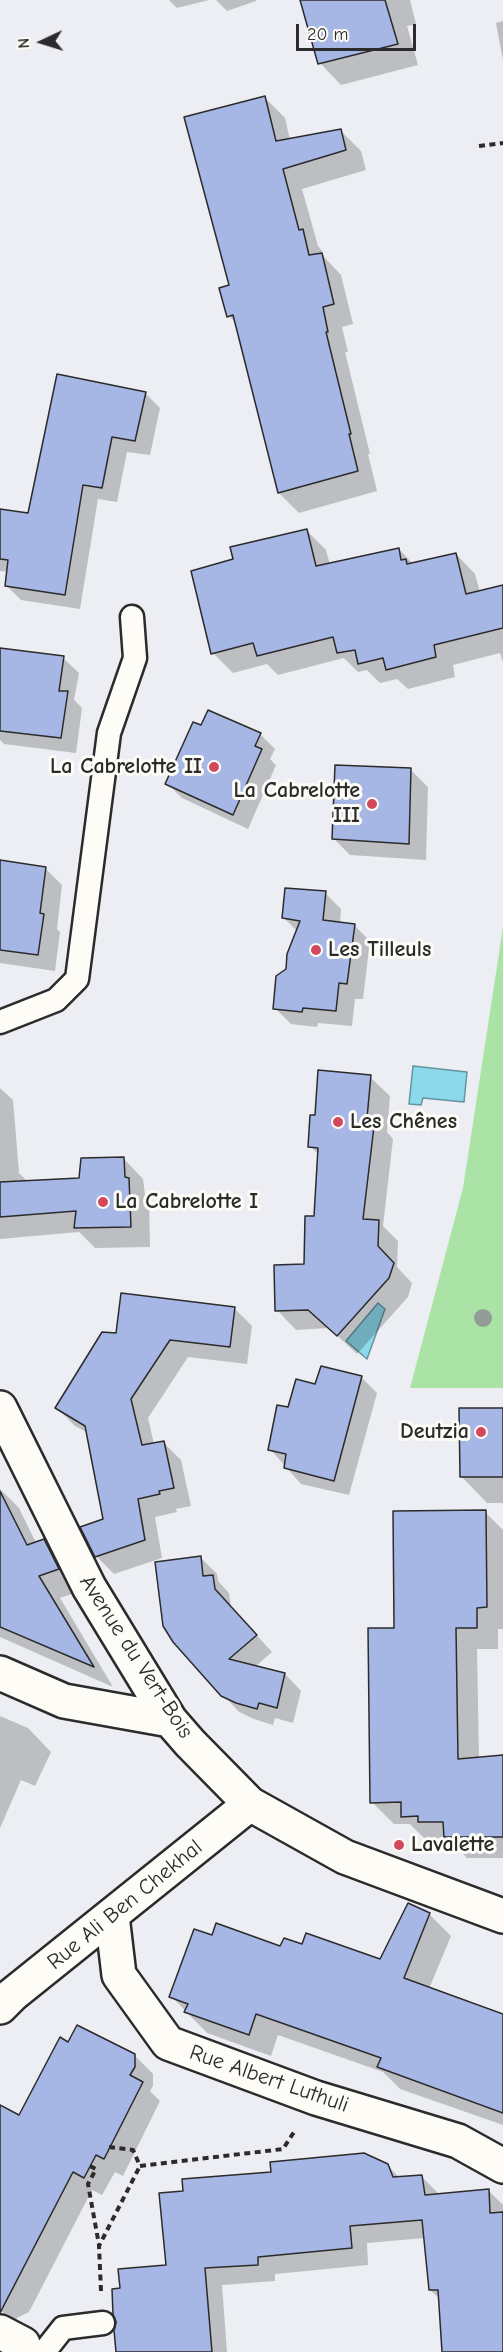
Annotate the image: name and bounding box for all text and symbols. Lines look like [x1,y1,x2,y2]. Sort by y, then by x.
north arrow [12,12,72,72]
scale bar [299,12,419,50]
text: 20 m [307,24,348,45]
text: N [15,37,33,49]
place label: La Cabrelotte II [50,754,202,780]
marker: La Cabrelotte II [207,760,221,774]
place label: La Cabrelotte III [234,778,360,830]
marker: La Cabrelotte III [365,797,379,811]
place label: Les Tilleuls [328,937,431,963]
marker: Les Tilleuls [309,943,323,957]
place label: Les Chênes [350,1109,457,1135]
marker: Les Chênes [331,1115,345,1129]
place label: La Cabrelotte I [115,1189,258,1215]
marker: La Cabrelotte I [96,1195,110,1209]
place label: Deutzia [400,1419,469,1445]
marker: Deutzia [474,1425,488,1439]
street label: Avenue du Vert-Bois [73,1570,199,1744]
place label: Lavalette [411,1832,494,1858]
street label: Rue Ali Ben Chekhal [42,1834,208,1976]
marker: Lavalette [392,1838,406,1852]
street label: Rue Albert Luthuli [186,2039,352,2119]

